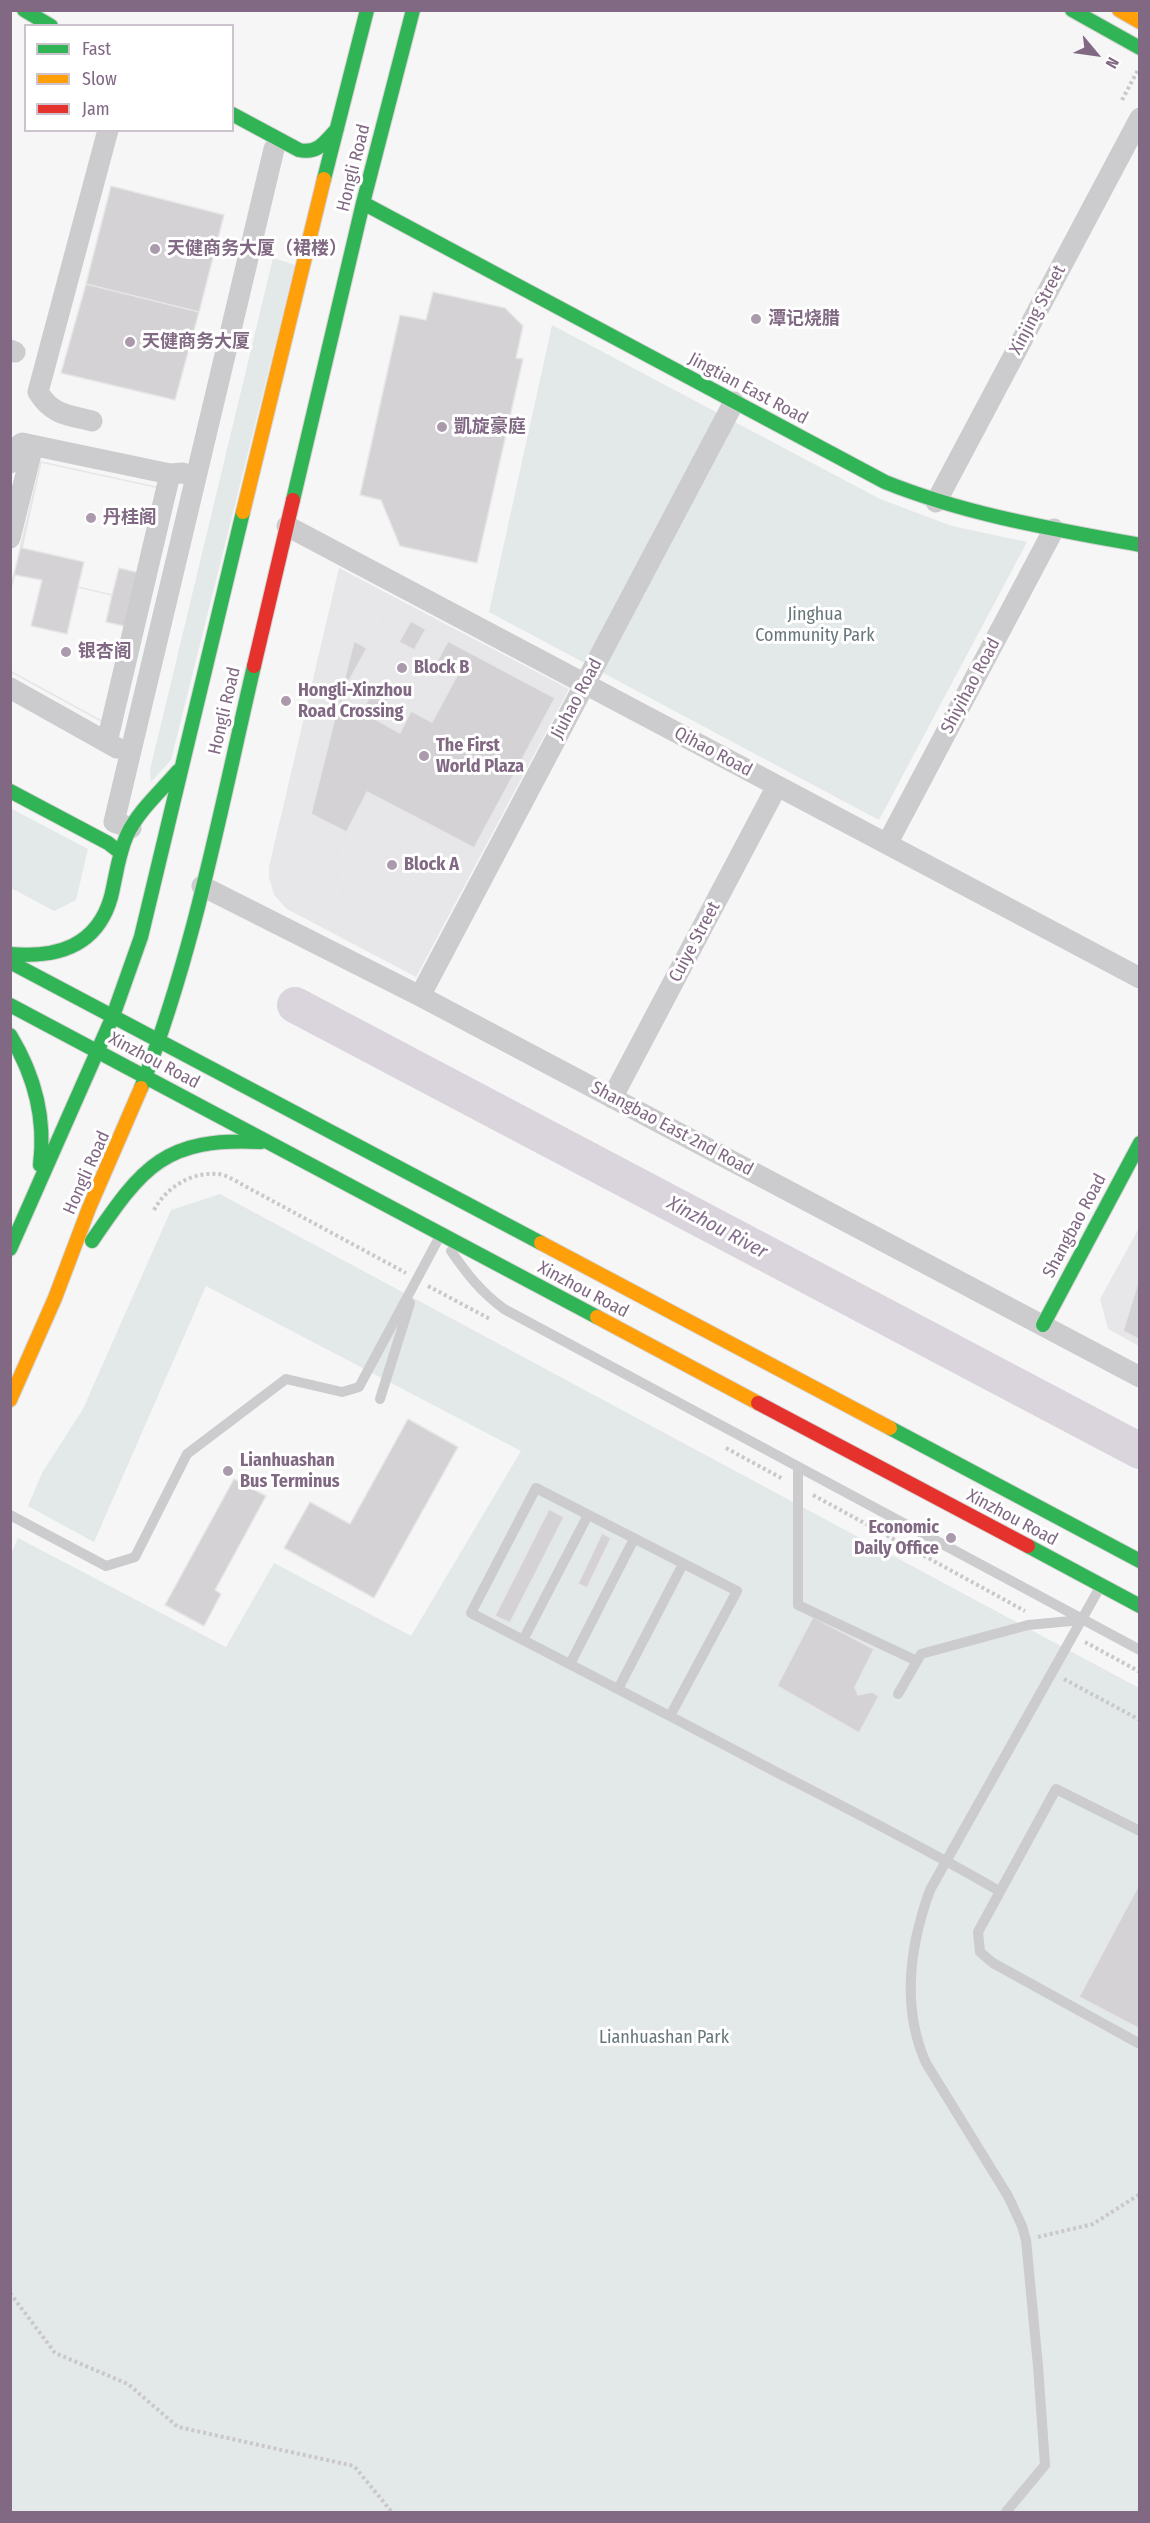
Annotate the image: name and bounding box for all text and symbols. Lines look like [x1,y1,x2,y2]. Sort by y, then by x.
legend [24,24,234,132]
north arrow [1066,24,1126,84]
text: Fast [82,38,111,60]
text: N [1102,54,1123,72]
text: Slow [82,68,117,90]
text: Jam [82,98,110,120]
street label: Hongli Road [333,122,375,214]
place label: 天健商务大厦（裙楼） [167,238,347,260]
marker: 天健商务大厦（裙楼） [148,242,162,256]
street label: Xinjing Street [1005,262,1071,358]
place label: 潭记烧腊 [768,308,840,330]
marker: 潭记烧腊 [749,312,763,326]
place label: 天健商务大厦 [142,331,250,353]
marker: 天健商务大厦 [123,335,137,349]
street label: Jingtian East Road [684,348,812,430]
place label: 凱旋豪庭 [454,416,526,438]
marker: 凱旋豪庭 [435,420,449,434]
place label: 丹桂阁 [103,507,157,529]
marker: 丹桂阁 [84,511,98,525]
park label: Jinghua Community Park [755,604,875,646]
street label: Shiyihao Road [937,635,1005,737]
place label: 银杏阁 [78,641,132,663]
marker: 银杏阁 [59,645,73,659]
street label: Jiuhao Road [547,655,607,743]
place label: Block B [414,657,469,679]
marker: Block B [395,661,409,675]
street label: Hongli Road [204,665,246,757]
place label: Hongli-Xinzhou Road Crossing [298,680,412,722]
marker: Hongli-Xinzhou Road Crossing [279,694,293,708]
street label: Qihao Road [670,722,756,782]
place label: The First World Plaza [436,735,524,777]
marker: The First World Plaza [417,749,431,763]
place label: Block A [404,854,459,876]
marker: Block A [385,858,399,872]
street label: Cuiye Street [665,898,725,986]
street label: Xinzhou Road [105,1028,203,1094]
street label: Shangbao East 2nd Road [587,1077,757,1181]
street label: Hongli Road [59,1128,115,1218]
street label: Shangbao Road [1039,1170,1111,1282]
water label: Xinzhou River [663,1192,771,1264]
street label: Xinzhou Road [534,1257,632,1323]
place label: Lianhuashan Bus Terminus [240,1450,340,1492]
marker: Lianhuashan Bus Terminus [221,1464,235,1478]
street label: Xinzhou Road [963,1485,1061,1551]
place label: Economic Daily Office [854,1517,939,1559]
marker: Economic Daily Office [944,1531,958,1545]
park label: Lianhuashan Park [599,2027,729,2049]

